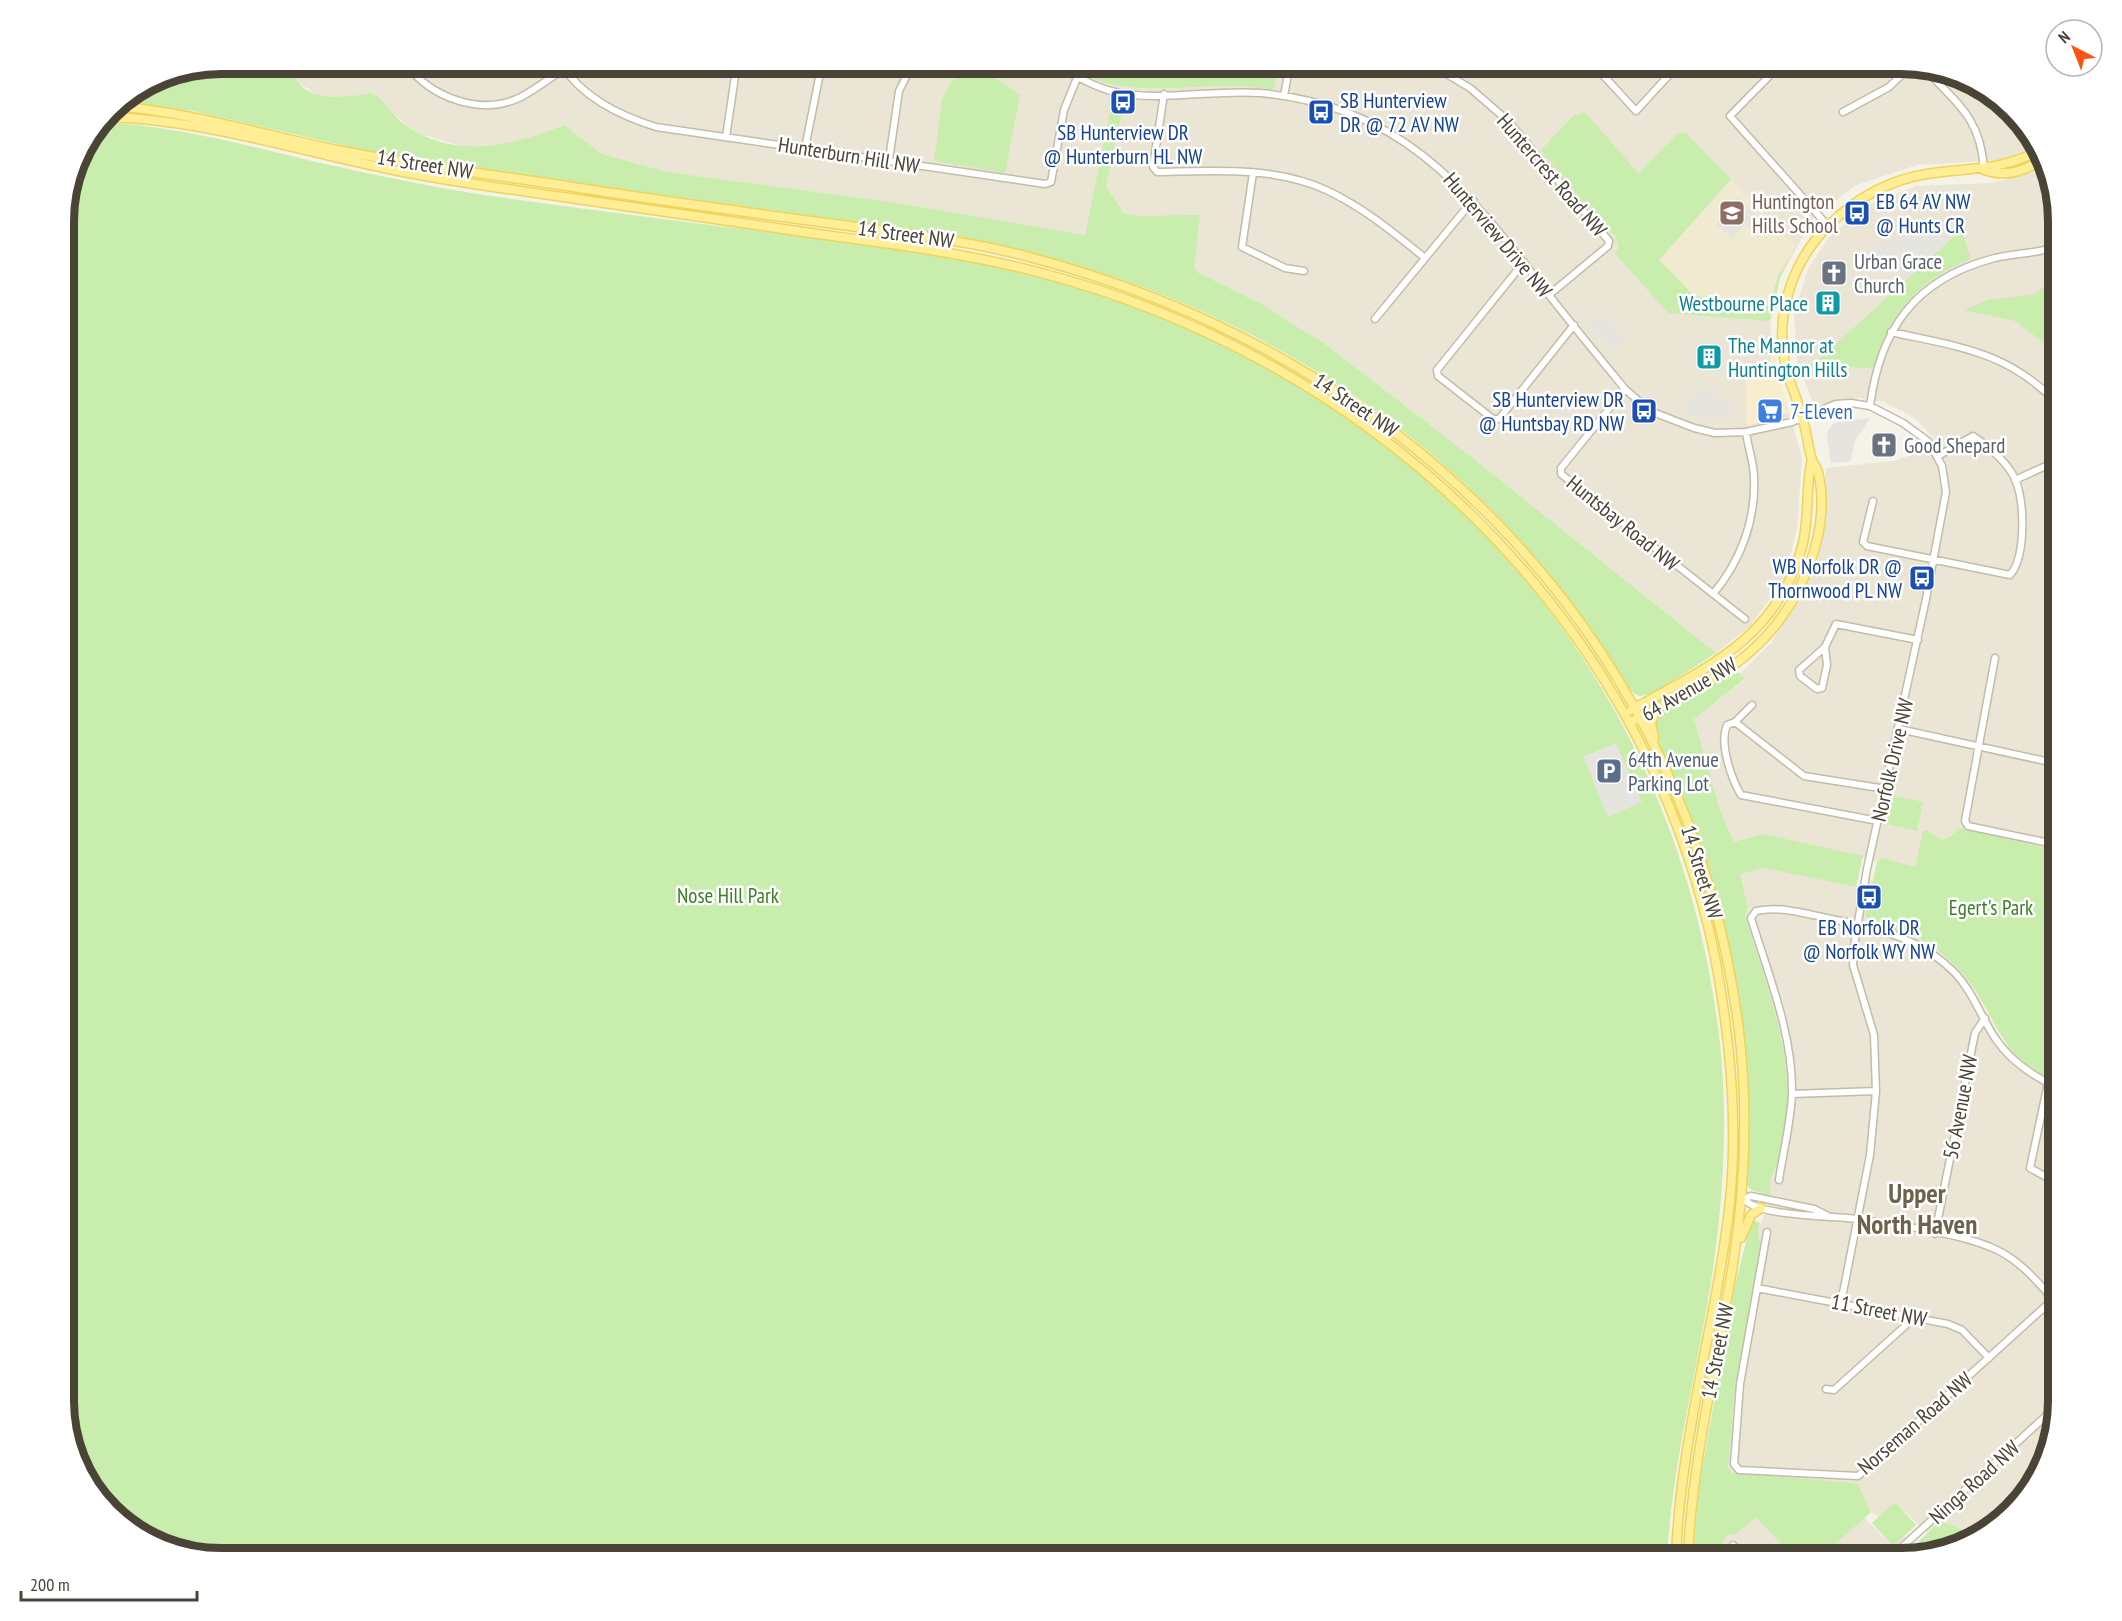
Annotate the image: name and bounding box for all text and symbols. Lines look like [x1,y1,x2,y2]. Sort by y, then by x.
north arrow [2044,18,2104,78]
text: N [2054,27,2074,47]
bus stop icon: SB Hunterview DR @ Hunterburn HL NW [1108,87,1138,117]
place label: SB Hunterview DR @ 72 AV NW [1340,87,1459,138]
bus stop icon: SB Hunterview DR @ 72 AV NW [1306,97,1336,127]
street label: Huntercrest Road NW [1491,108,1613,242]
place label: SB Hunterview DR @ Hunterburn HL NW [1044,119,1202,170]
street label: Hunterburn Hill NW [776,131,922,179]
street label: 14 Street NW [375,143,475,185]
street label: Hunterview Drive NW [1438,167,1558,303]
place label: Huntington Hills School [1752,188,1838,239]
place label: EB 64 AV NW @ Hunts CR [1876,188,1970,239]
school or university icon: Huntington Hills School [1717,198,1747,228]
bus stop icon: EB 64 AV NW @ Hunts CR [1842,198,1872,228]
street label: 14 Street NW [856,214,956,254]
place label: Urban Grace Church [1854,248,1942,299]
church icon: Urban Grace Church [1819,258,1849,288]
building icon: Westbourne Place [1813,288,1843,318]
place label: Westbourne Place [1679,290,1808,317]
place label: The Mannor at Huntington Hills [1728,332,1847,383]
building icon: The Mannor at Huntington Hills [1694,342,1724,372]
street label: 14 Street NW [1308,367,1404,443]
place label: SB Hunterview DR @ Huntsbay RD NW [1479,386,1624,437]
bus stop icon: SB Hunterview DR @ Huntsbay RD NW [1629,396,1659,426]
supermarket icon: 7-Eleven [1755,396,1785,426]
place label: 7-Eleven [1790,398,1853,425]
church icon: Good Shepard [1869,430,1899,460]
place label: Good Shepard [1904,432,2005,459]
street label: Huntsbay Road NW [1561,469,1685,577]
place label: WB Norfolk DR @ Thornwood PL NW [1768,553,1902,604]
bus stop icon: WB Norfolk DR @ Thornwood PL NW [1907,563,1937,593]
street label: 64 Avenue NW [1636,651,1742,727]
street label: Norfolk Drive NW [1865,696,1919,824]
place label: 64th Avenue Parking Lot [1628,746,1719,797]
parking icon: 64th Avenue Parking Lot [1594,756,1624,786]
street label: 14 Street NW [1675,822,1729,922]
park label: Nose Hill Park [677,882,779,909]
bus stop icon: EB Norfolk DR @ Norfolk WY NW [1854,882,1884,912]
park label: Egert's Park [1949,894,2033,921]
place label: EB Norfolk DR @ Norfolk WY NW [1803,914,1935,965]
street label: 56 Avenue NW [1937,1053,1983,1161]
district label: Upper North Haven [1857,1176,1977,1241]
street label: 11 Street NW [1829,1288,1929,1332]
street label: 14 Street NW [1695,1301,1739,1401]
street label: Norseman Road NW [1852,1366,1978,1480]
street label: Ninga Road NW [1923,1434,2025,1530]
scale bar [21,1564,196,1602]
text: 200 m [30,1573,70,1596]

